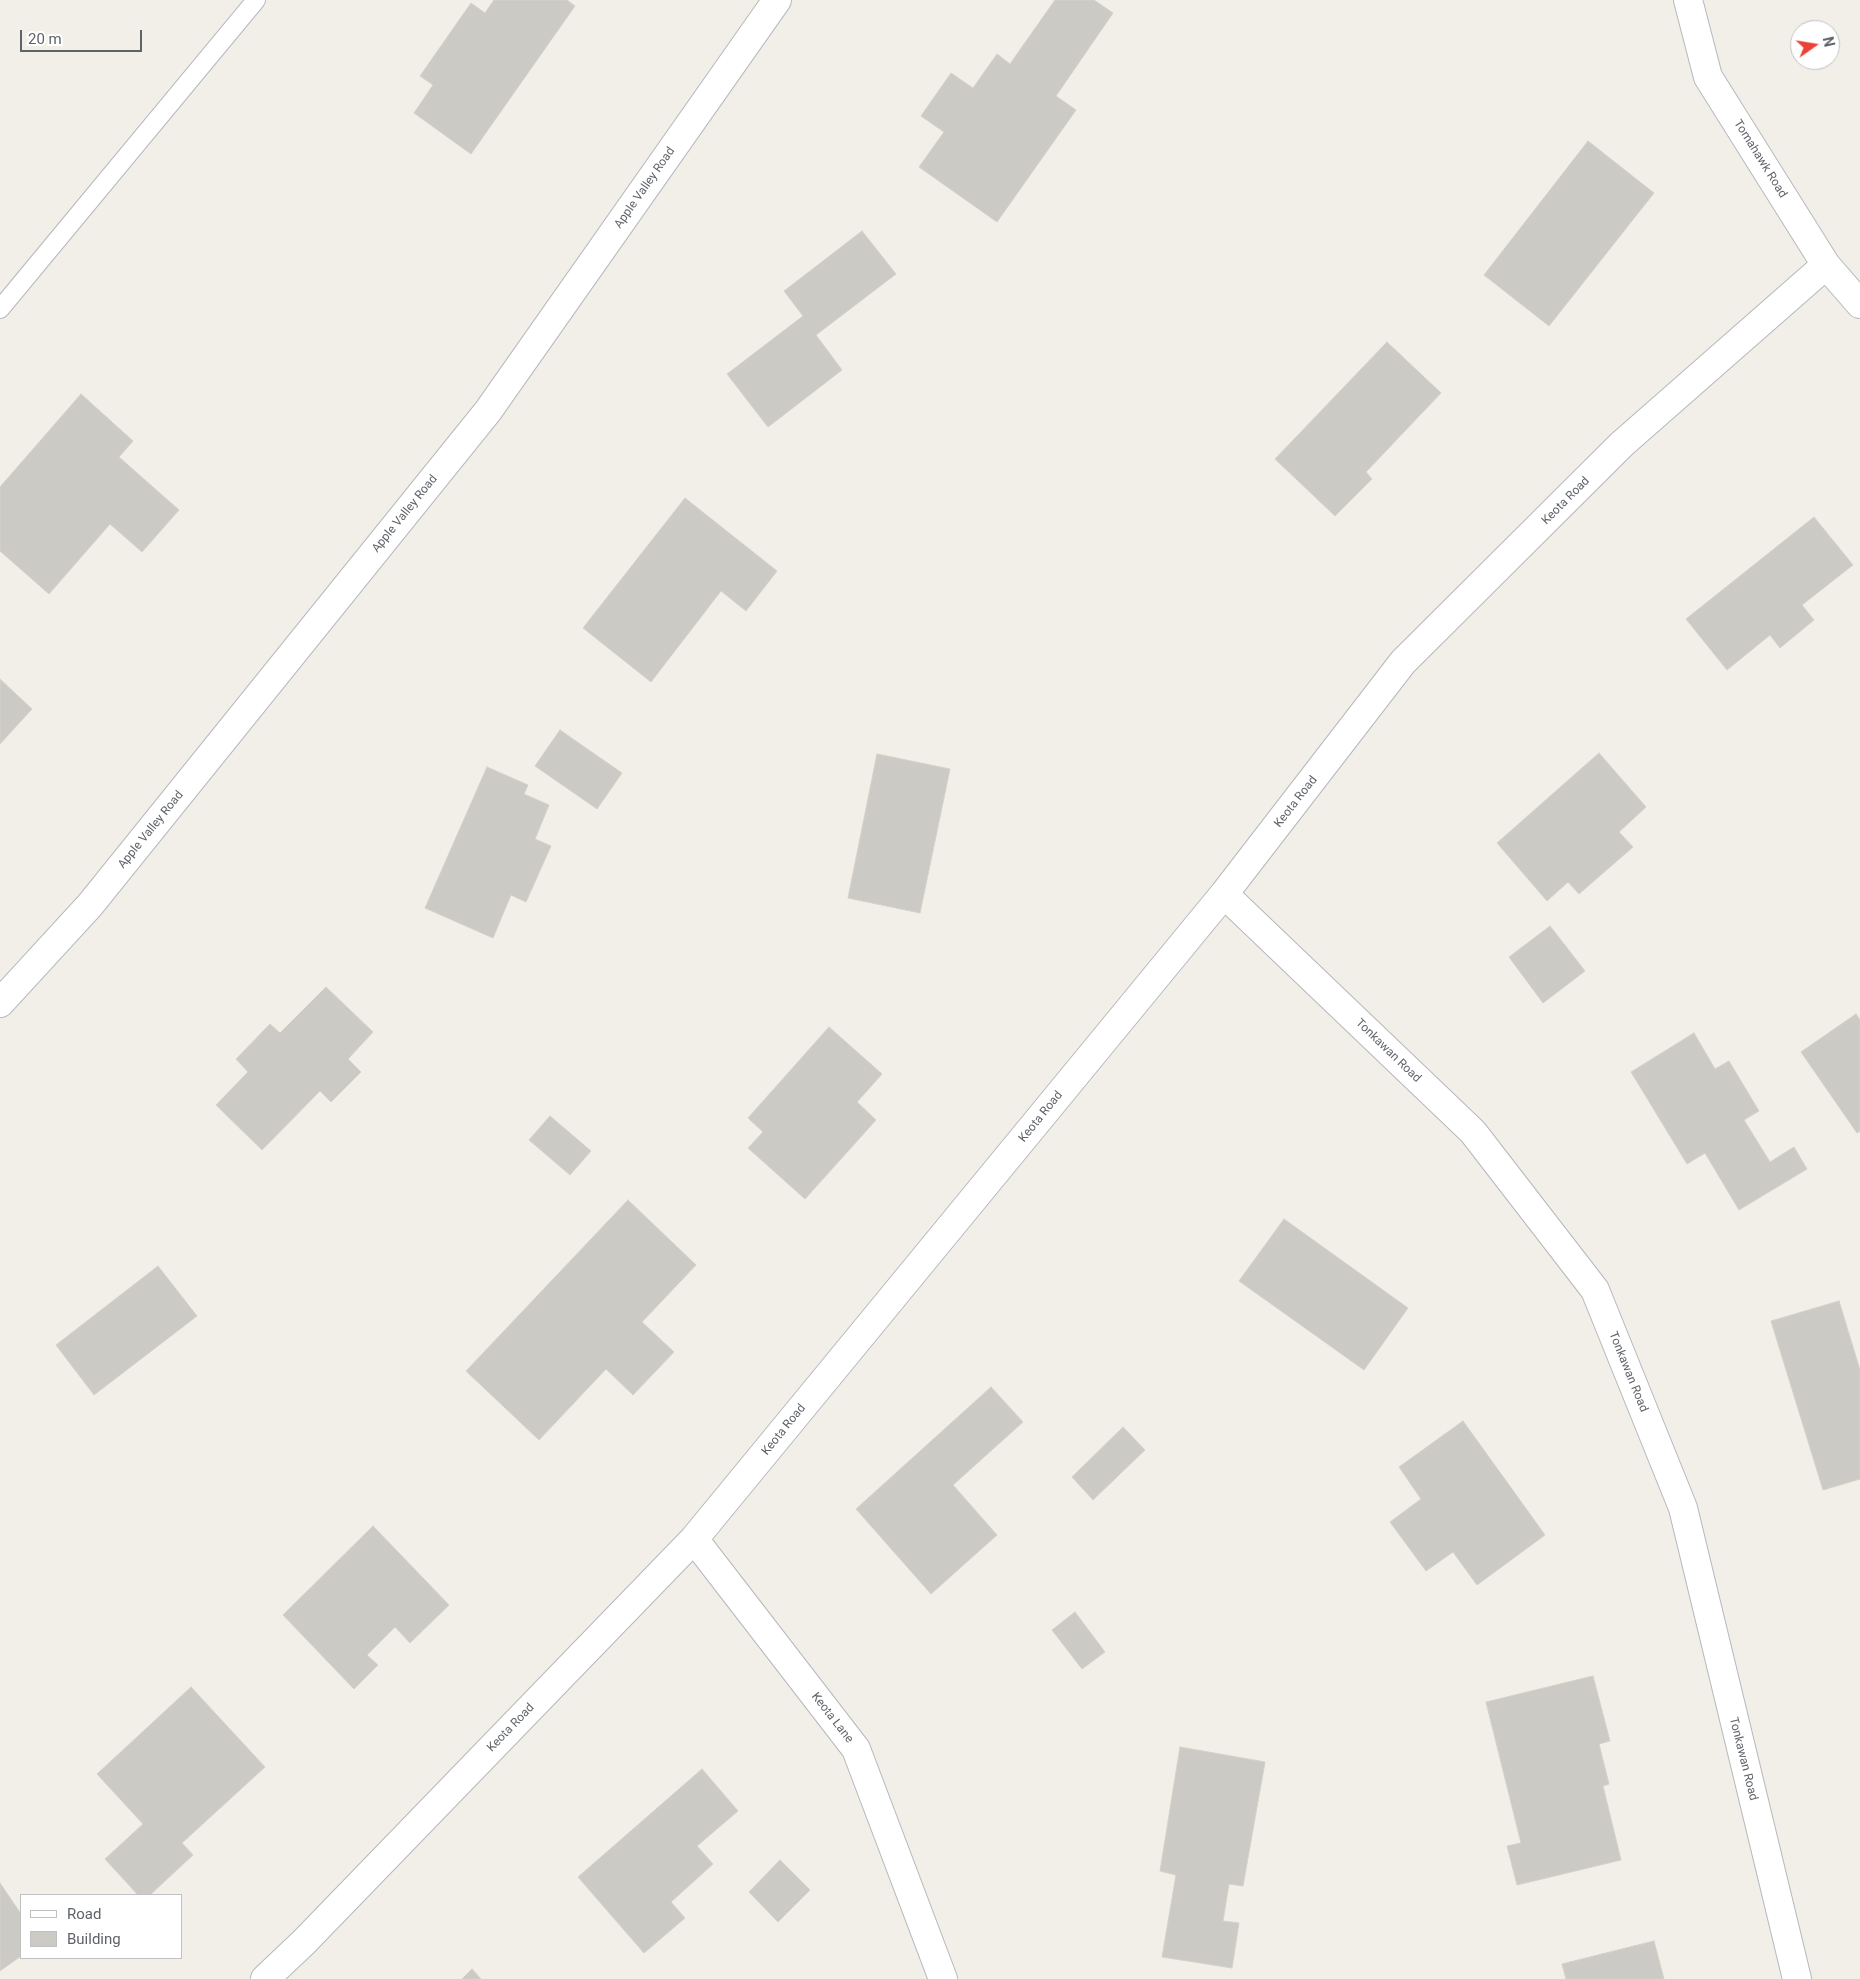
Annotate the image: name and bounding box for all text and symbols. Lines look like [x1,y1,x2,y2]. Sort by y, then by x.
scale bar [22,20,145,52]
north arrow [1790,20,1840,70]
text: 20 m [28,30,62,48]
text: N [1820,35,1838,48]
street label: Tomahawk Road [1730,117,1790,201]
street label: Apple Valley Road [612,145,678,231]
street label: Apple Valley Road [369,472,441,556]
street label: Keota Road [1539,474,1593,528]
street label: Keota Road [1271,773,1321,831]
street label: Apple Valley Road [115,788,187,872]
street label: Tonkawan Road [1352,1016,1424,1086]
street label: Keota Road [1016,1089,1066,1145]
street label: Tonkawan Road [1605,1330,1651,1414]
street label: Keota Road [759,1402,809,1458]
street label: Keota Lane [808,1690,856,1746]
street label: Keota Road [484,1701,538,1755]
street label: Tonkawan Road [1726,1716,1760,1802]
legend [20,1894,182,1959]
text: Road [67,1905,101,1923]
text: Building [67,1930,121,1948]

